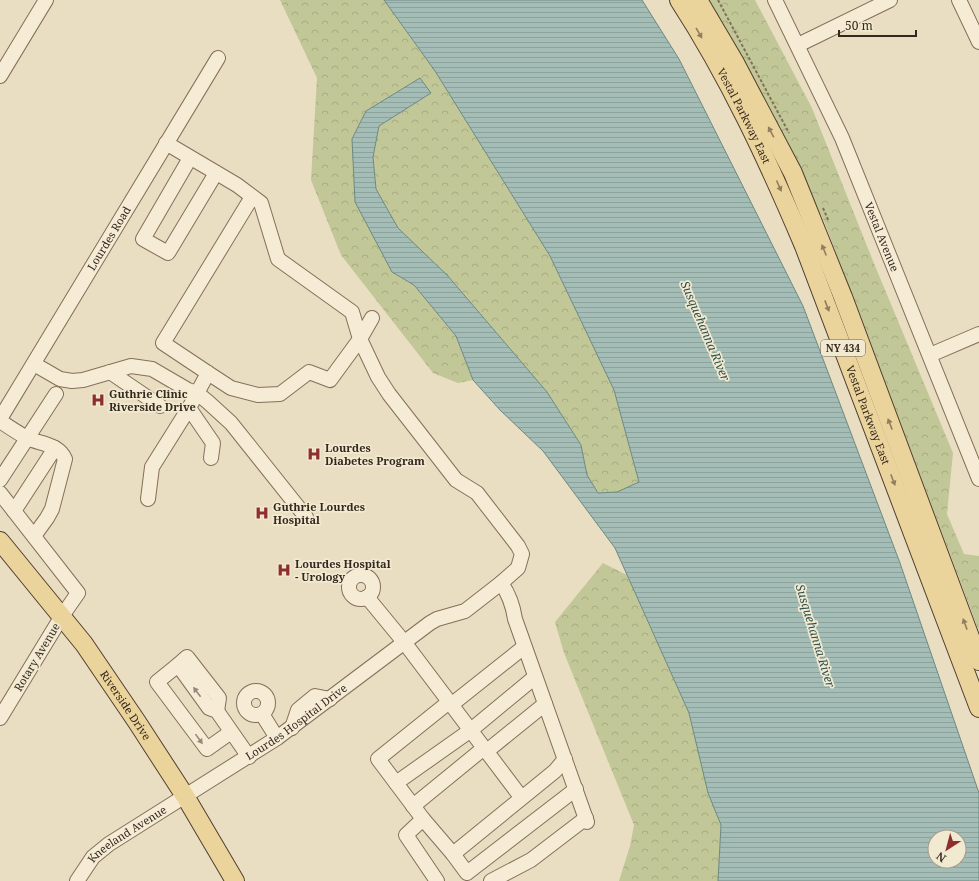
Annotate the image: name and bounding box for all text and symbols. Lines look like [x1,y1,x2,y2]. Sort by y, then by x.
scale bar [839,12,916,38]
text: 50 m [845,17,873,34]
one-way arrow [695,27,702,39]
street label: Vestal Parkway East [714,65,775,166]
one-way arrow [768,126,774,137]
one-way arrow [776,180,782,192]
street label: Vestal Avenue [862,200,903,274]
street label: Lourdes Road [83,203,134,273]
one-way arrow [820,244,826,256]
water label: Susquehanna River [677,278,734,384]
one-way arrow [825,301,831,313]
road number: NY 434 [821,340,865,356]
street label: Vestal Parkway East [843,363,894,467]
place label: Guthrie Clinic Riverside Drive [109,386,196,414]
hospital icon: Guthrie Clinic Riverside Drive [90,392,106,408]
one-way arrow [887,417,893,429]
place label: Lourdes Diabetes Program [325,440,425,468]
hospital icon: Lourdes Diabetes Program [306,446,322,462]
one-way arrow [890,475,896,487]
place label: Guthrie Lourdes Hospital [273,499,365,527]
hospital icon: Guthrie Lourdes Hospital [254,505,270,521]
place label: Lourdes Hospital - Urology [295,556,391,584]
hospital icon: Lourdes Hospital - Urology [276,562,292,578]
water label: Susquehanna River [792,582,839,690]
one-way arrow [962,618,968,630]
street label: Rotary Avenue [10,620,63,694]
street label: Riverside Drive [97,667,155,743]
street label: Lourdes Hospital Drive [242,680,350,763]
one-way arrow [193,686,202,697]
one-way arrow [195,734,203,744]
street label: Kneeland Avenue [84,802,169,865]
north arrow [927,829,967,869]
text: N [933,849,949,866]

